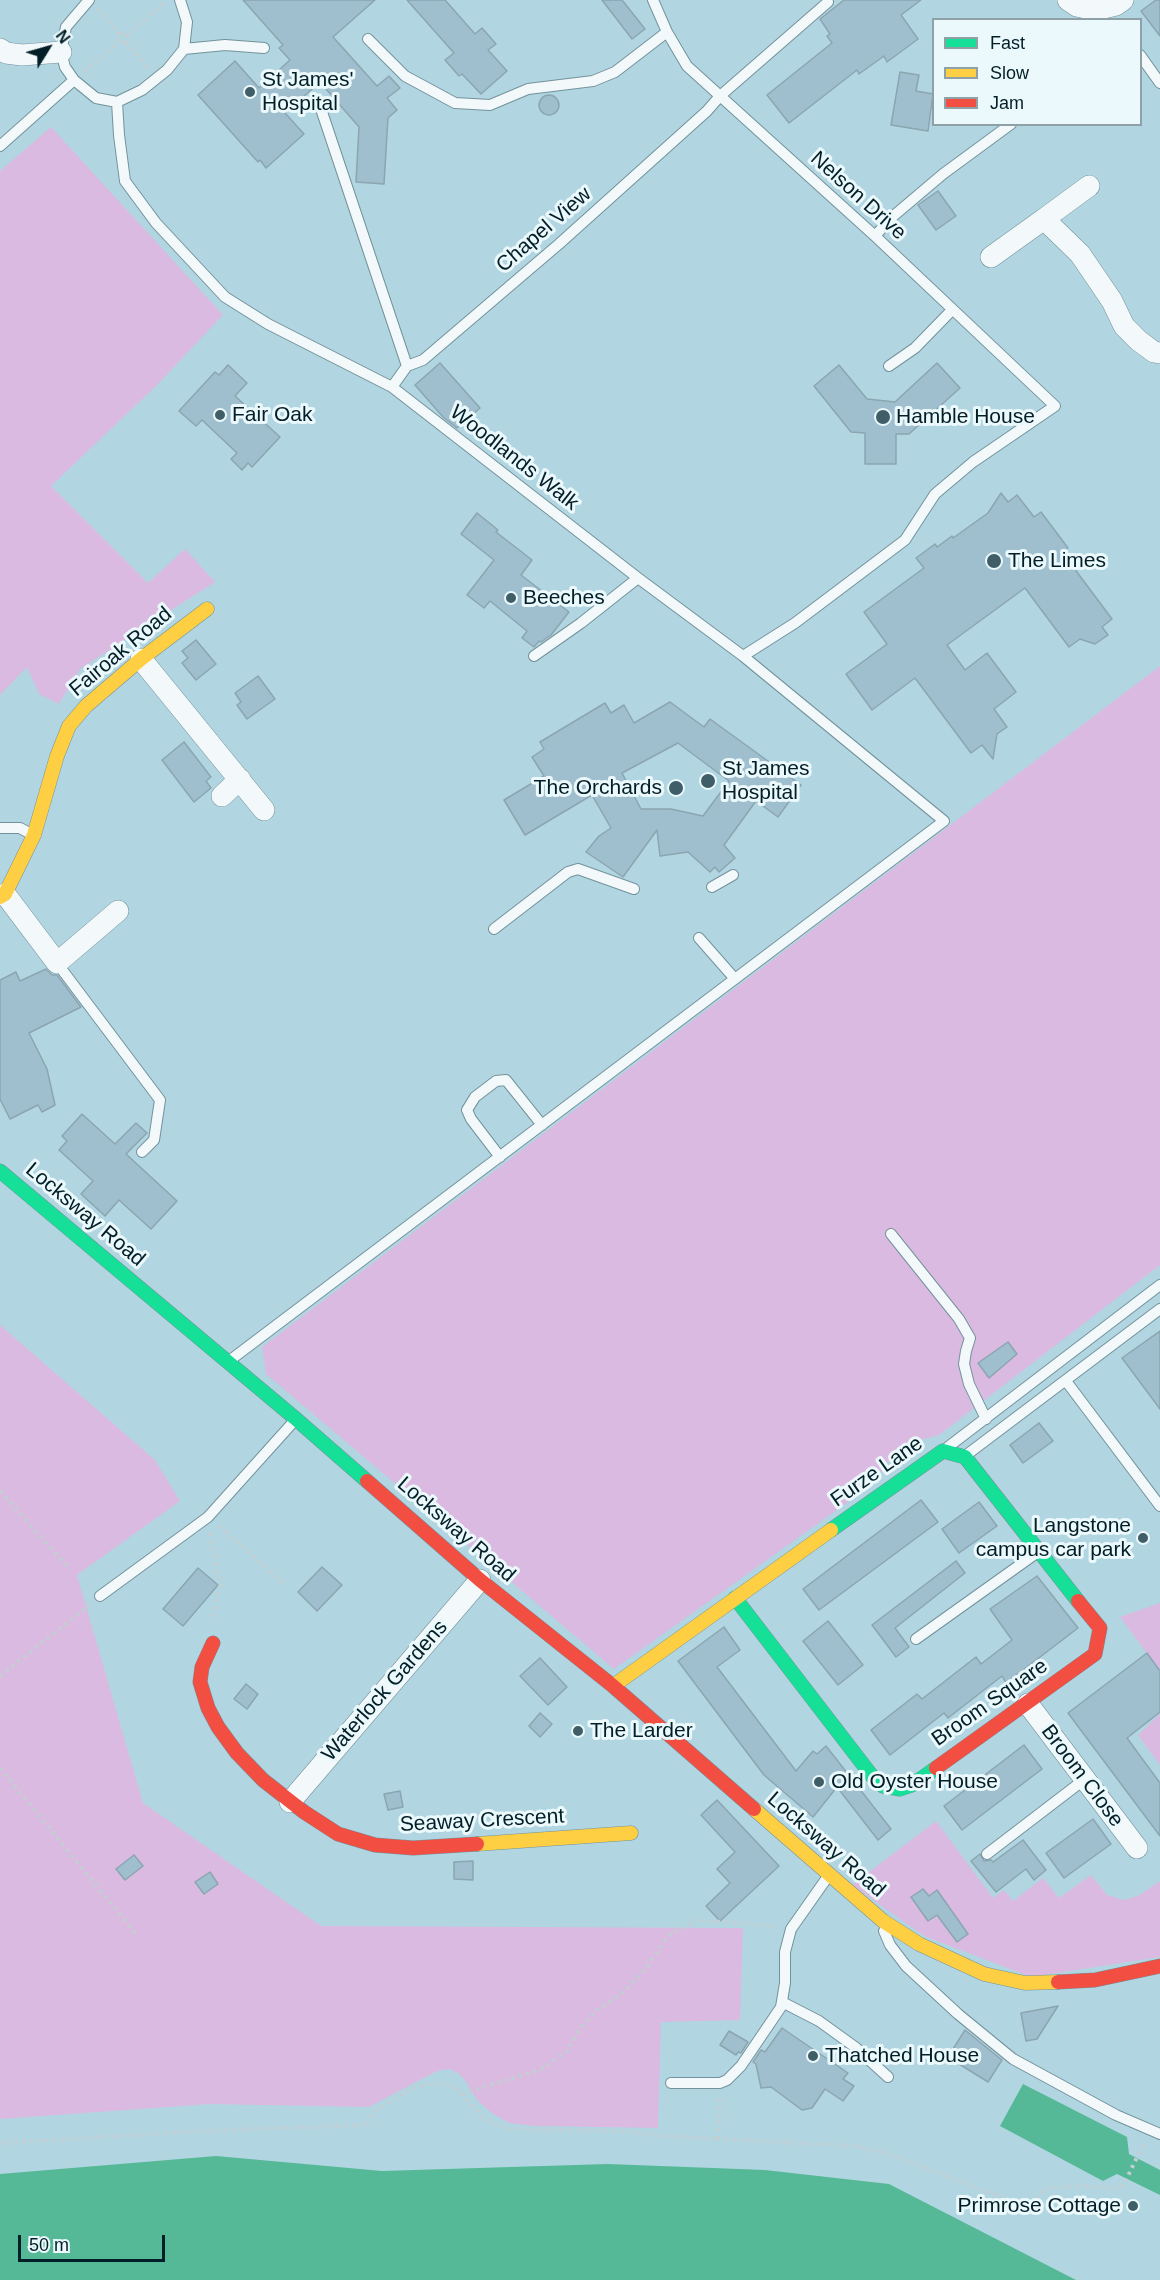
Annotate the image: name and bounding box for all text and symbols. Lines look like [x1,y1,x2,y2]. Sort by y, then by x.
north arrow [18,18,78,78]
legend [932,18,1142,126]
text: N [53,27,73,47]
text: Fast [990,33,1025,53]
text: Slow [990,63,1029,83]
place label: St James' Hospital [262,67,354,117]
marker: St James' Hospital [243,85,257,99]
text: Jam [990,93,1024,113]
street label: Nelson Drive [805,146,911,246]
street label: Chapel View [491,182,597,278]
street label: Woodlands Walk [445,400,583,516]
place label: Fair Oak [232,402,313,428]
place label: Hamble House [896,404,1035,430]
marker: Fair Oak [213,408,227,422]
marker: Hamble House [874,408,892,426]
place label: The Limes [1008,548,1106,574]
marker: The Limes [985,552,1003,570]
place label: Beeches [523,585,605,611]
marker: Beeches [504,591,518,605]
street label: Fairoak Road [65,602,177,702]
place label: St James Hospital [722,756,810,806]
marker: St James Hospital [699,772,717,790]
place label: The Orchards [534,775,662,801]
marker: The Orchards [667,779,685,797]
street label: Locksway Road [20,1158,150,1272]
street label: Furze Lane [826,1431,928,1513]
street label: Locksway Road [392,1472,520,1588]
place label: Langstone campus car park [976,1513,1131,1563]
marker: Langstone campus car park [1136,1531,1150,1545]
street label: Waterlock Gardens [317,1615,453,1767]
street label: Broom Square [927,1654,1053,1752]
place label: The Larder [590,1718,693,1744]
street label: Broom Close [1035,1720,1129,1832]
marker: The Larder [571,1724,585,1738]
place label: Old Oyster House [831,1769,998,1795]
marker: Old Oyster House [812,1775,826,1789]
street label: Locksway Road [762,1787,890,1903]
street label: Seaway Crescent [399,1804,565,1838]
place label: Thatched House [825,2043,979,2069]
marker: Thatched House [806,2049,820,2063]
place label: Primrose Cottage [958,2193,1121,2219]
marker: Primrose Cottage [1126,2199,1140,2213]
scale bar [21,2223,168,2261]
text: 50 m [29,2235,69,2255]

